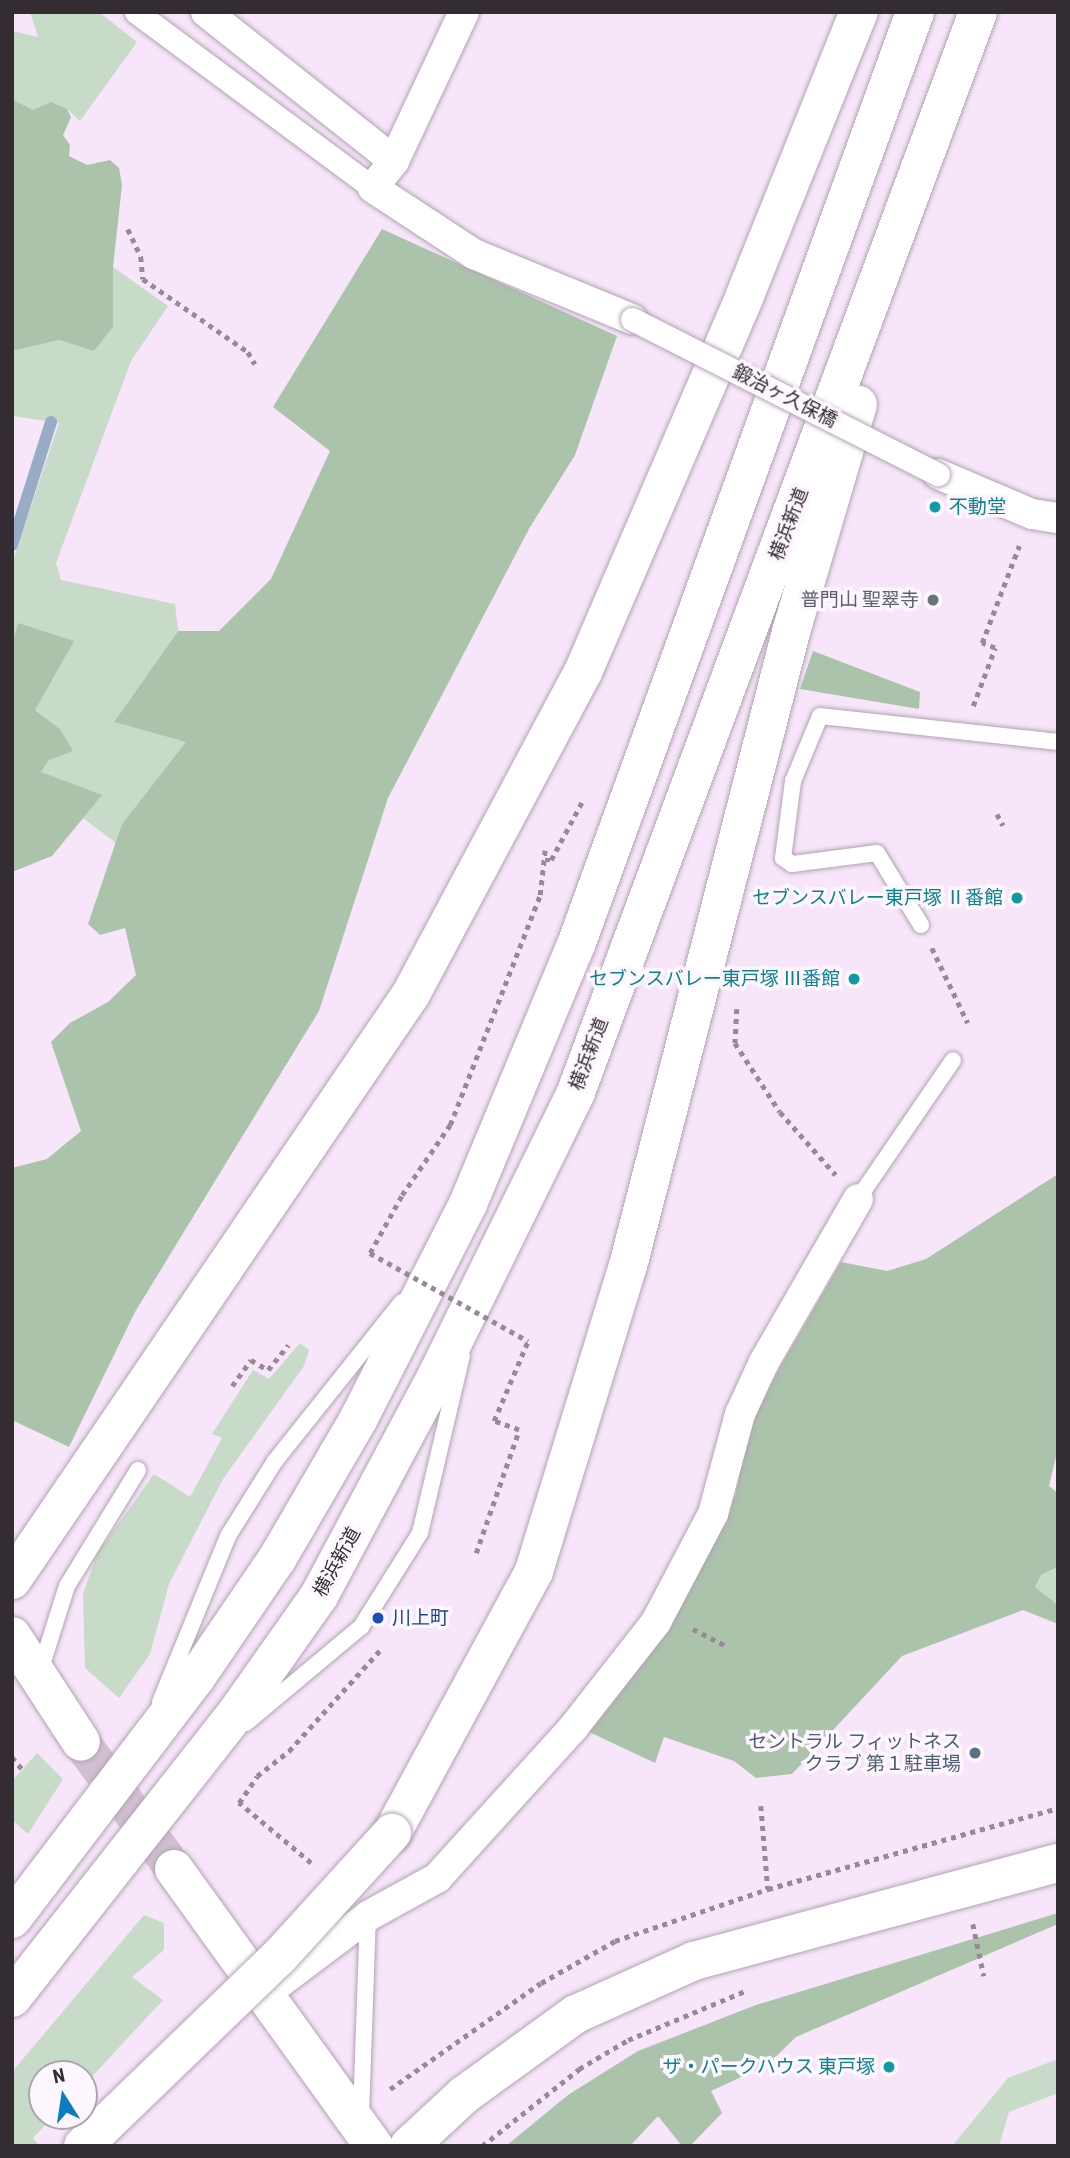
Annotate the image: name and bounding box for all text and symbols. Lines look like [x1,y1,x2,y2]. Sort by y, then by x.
street label: 鍛治ヶ久保橋 [729,360,841,432]
street label: 横浜新道 [765,484,813,564]
place label: 不動堂 [949,496,1006,518]
marker: 不動堂 [927,499,943,515]
place label: 普門山 聖翠寺 [801,589,919,611]
marker: 普門山 聖翠寺 [925,592,941,608]
place label: セブンスバレー東戸塚 Ⅱ番館 [752,887,1003,909]
marker: セブンスバレー東戸塚 Ⅱ番館 [1009,890,1025,906]
place label: セブンスバレー東戸塚 Ⅲ番館 [589,968,840,990]
marker: セブンスバレー東戸塚 Ⅲ番館 [846,971,862,987]
street label: 横浜新道 [565,1014,613,1094]
street label: 横浜新道 [309,1523,365,1601]
place label: 川上町 [392,1607,449,1629]
marker: 川上町 [370,1610,386,1626]
place label: セントラル フィットネス クラブ 第１駐車場 [748,1731,961,1775]
marker: セントラル フィットネス クラブ 第１駐車場 [967,1745,983,1761]
place label: ザ・パークハウス 東戸塚 [662,2056,875,2078]
marker: ザ・パークハウス 東戸塚 [881,2059,897,2075]
north arrow [28,2060,98,2130]
text: N [51,2063,67,2088]

